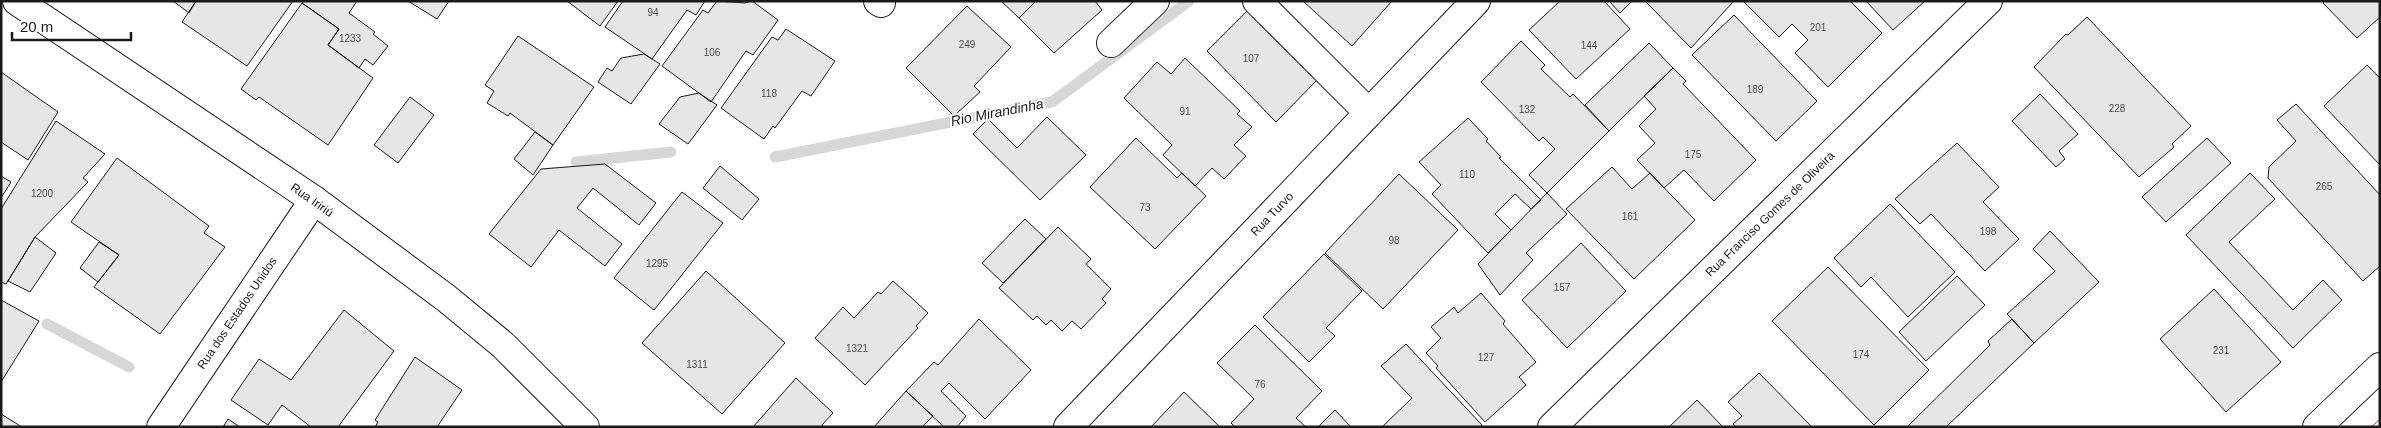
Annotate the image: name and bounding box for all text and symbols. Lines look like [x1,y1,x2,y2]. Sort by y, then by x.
house number: 94 [647,7,659,18]
scale bar [12,10,131,42]
text: 20 m [20,18,53,35]
house number: 201 [1810,22,1827,33]
house number: 1233 [339,33,362,44]
house number: 249 [959,39,976,50]
house number: 144 [1581,40,1598,51]
house number: 106 [704,47,721,58]
house number: 107 [1243,53,1260,64]
house number: 189 [1747,84,1764,95]
house number: 118 [761,88,777,99]
water label: Rio Mirandinha [949,95,1045,129]
house number: 228 [2109,103,2126,114]
house number: 132 [1519,104,1536,115]
house number: 91 [1179,106,1191,117]
street label: Rua Franciso Gomes de Oliveira [1703,148,1838,279]
house number: 175 [1685,149,1702,160]
house number: 110 [1459,169,1475,180]
street label: Rua Iririú [288,180,336,220]
house number: 265 [2316,181,2333,192]
house number: 1200 [31,188,54,199]
street label: Rua Turvo [1248,189,1296,239]
house number: 73 [1139,202,1151,213]
house number: 161 [1622,211,1639,222]
house number: 198 [1980,226,1997,237]
house number: 98 [1388,235,1400,246]
street label: Rua dos Estados Unidos [194,254,280,372]
house number: 1295 [646,258,669,269]
house number: 157 [1554,282,1571,293]
house number: 1321 [846,343,869,354]
house number: 231 [2213,345,2230,356]
house number: 174 [1853,349,1870,360]
house number: 127 [1478,352,1495,363]
house number: 1311 [686,359,708,370]
house number: 76 [1254,379,1266,390]

